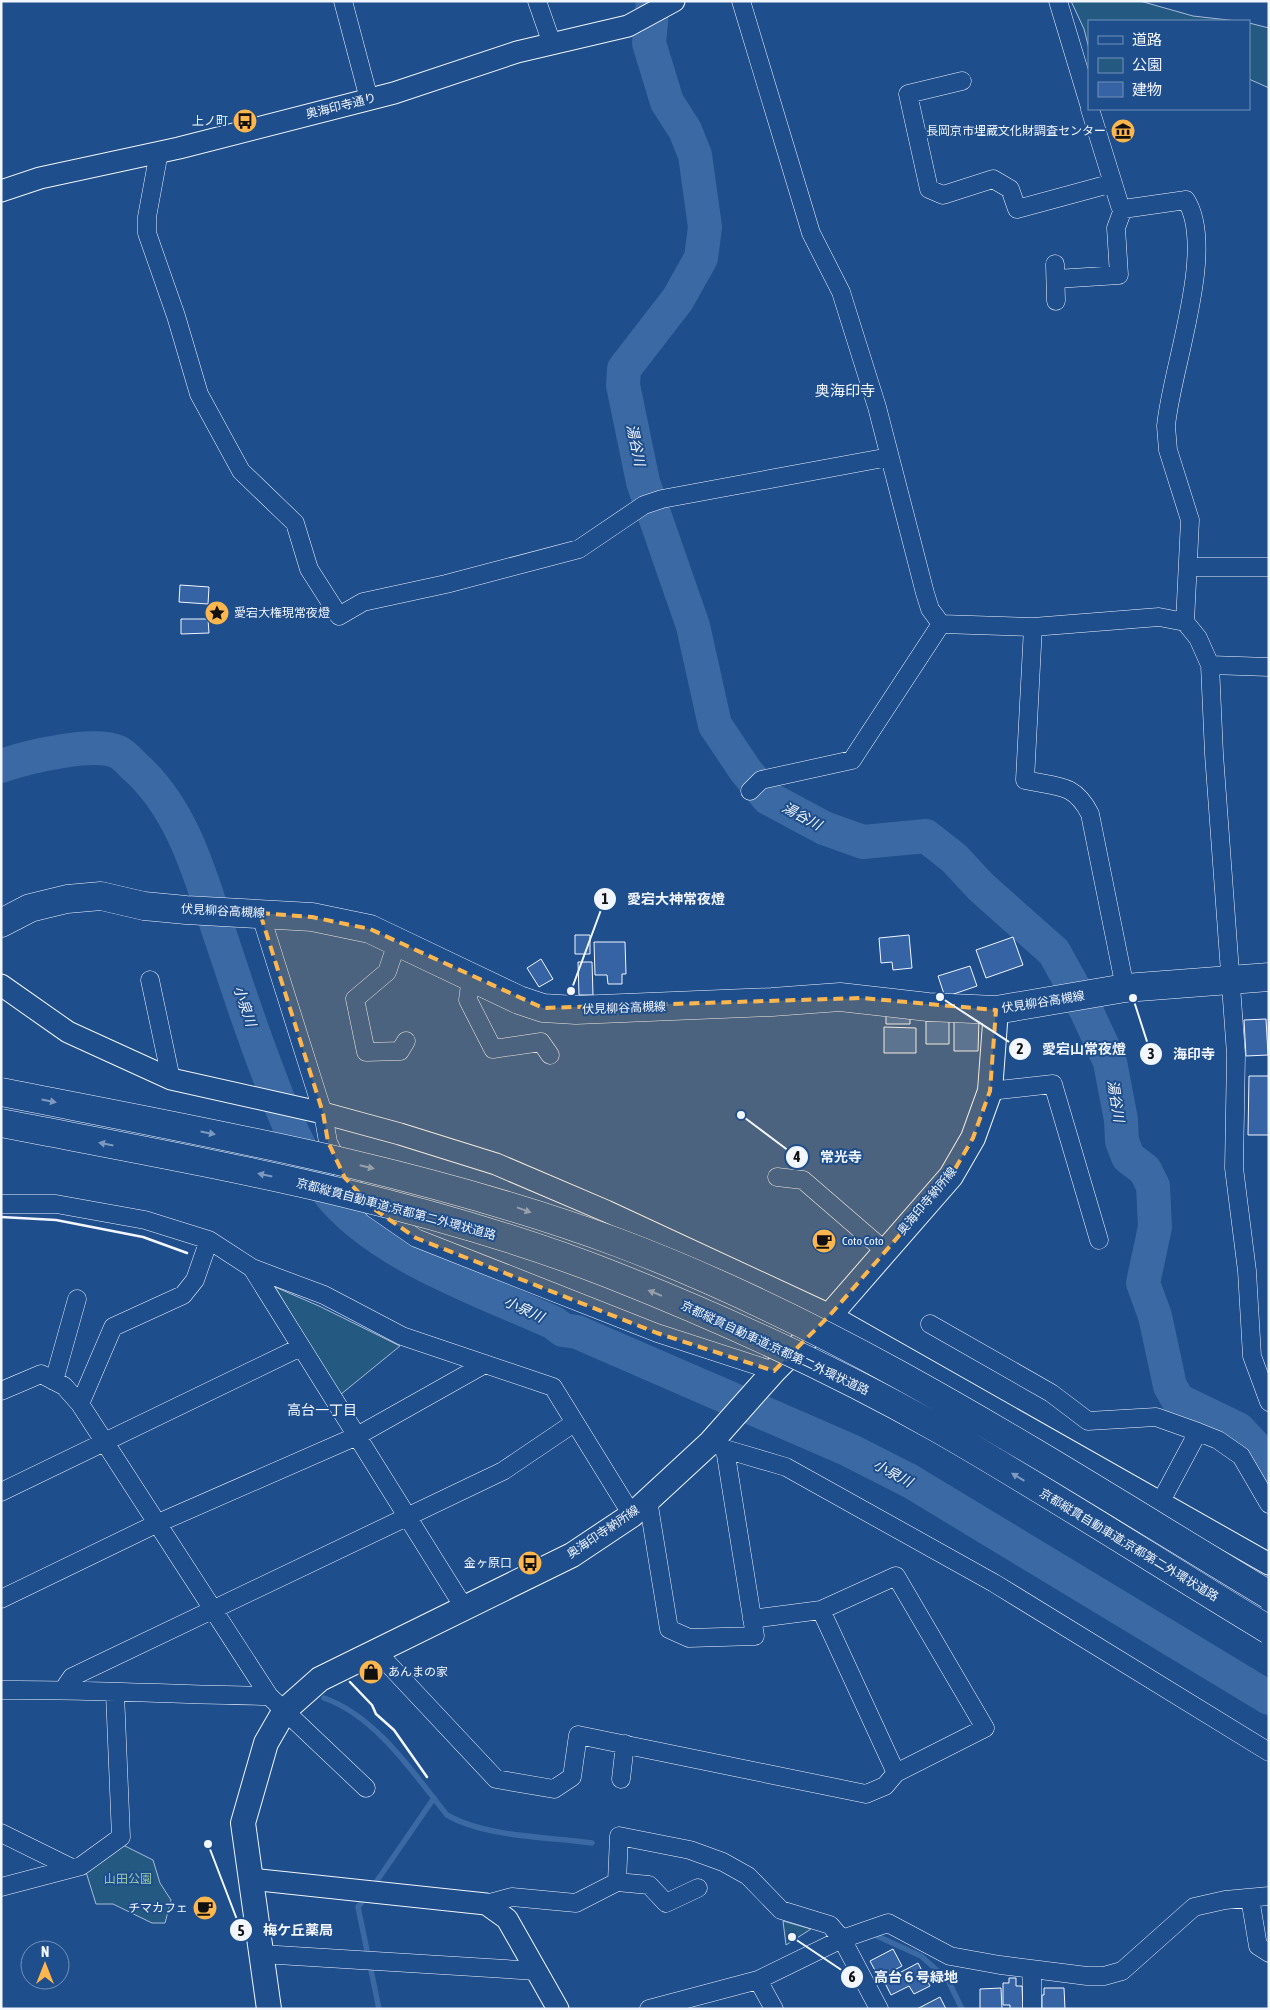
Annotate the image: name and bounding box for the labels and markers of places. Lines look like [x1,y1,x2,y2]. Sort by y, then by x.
bus stop icon: 上ノ町 [232,108,258,134]
place label: 上ノ町 [192,114,228,128]
museum icon: 長岡京市埋蔵文化財調査センター [1110,118,1136,144]
place label: 長岡京市埋蔵文化財調査センター [926,124,1106,138]
place icon: 愛宕大権現常夜燈 [204,600,230,626]
place label: 愛宕大権現常夜燈 [234,606,330,620]
callout: 愛宕大神常夜燈 [592,885,735,914]
callout: 愛宕山常夜燈 [1007,1034,1136,1063]
callout: 海印寺 [1138,1040,1225,1069]
callout: 常光寺 [785,1143,872,1172]
cafe icon: Coto Coto [811,1228,837,1254]
place label: Coto Coto [842,1234,884,1248]
bus stop icon: 金ヶ原口 [517,1550,543,1576]
place label: 金ヶ原口 [464,1556,512,1570]
shop icon: あんまの家 [358,1659,384,1685]
place label: あんまの家 [388,1665,448,1679]
cafe icon: チマカフェ [192,1895,218,1921]
place label: チマカフェ [128,1901,188,1915]
callout: 梅ケ丘薬局 [228,1916,343,1945]
callout: 高台６号緑地 [839,1962,968,1991]

